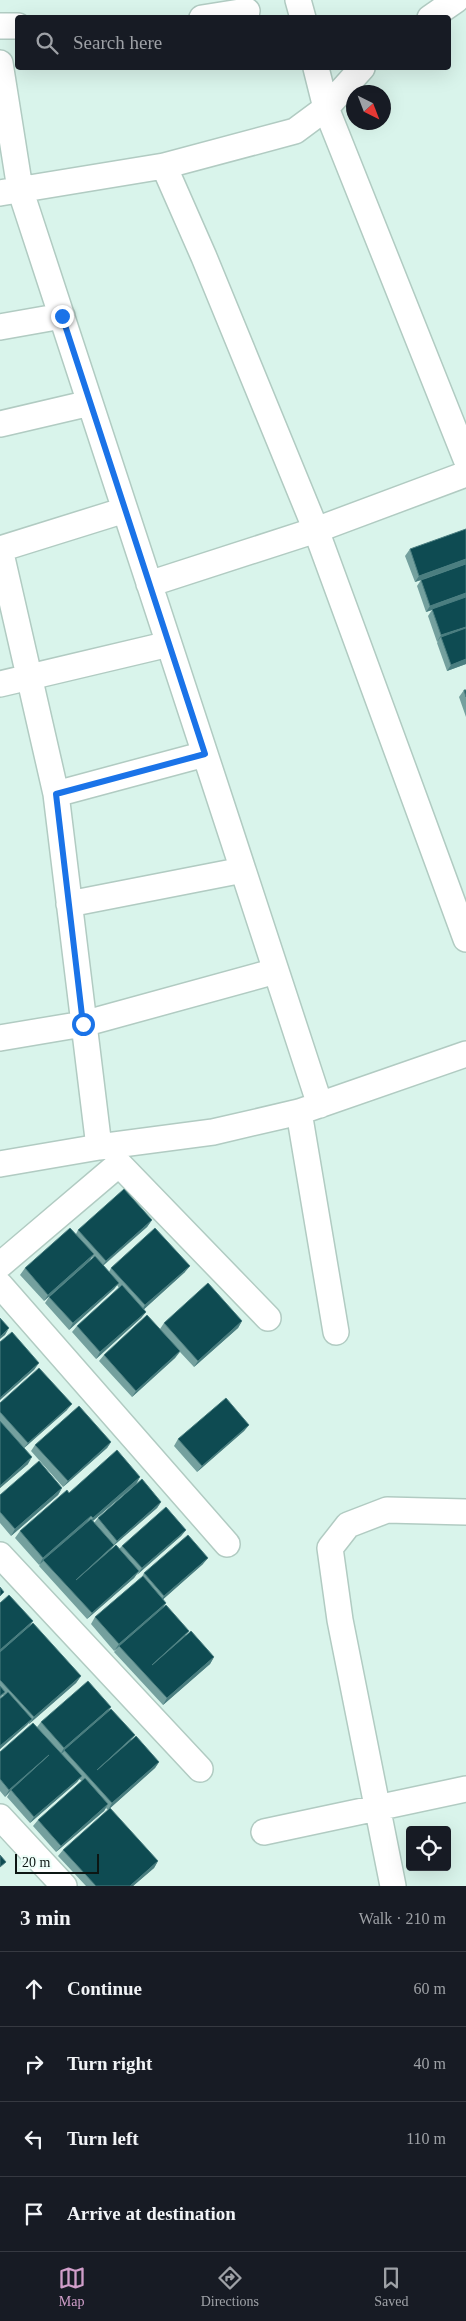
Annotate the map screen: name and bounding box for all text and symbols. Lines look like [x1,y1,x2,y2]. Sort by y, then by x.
search box [15,15,451,70]
icon: search [33,29,61,57]
text: Search here [73,32,162,53]
north arrow [346,85,391,130]
route end [51,305,74,328]
route start [72,1013,95,1036]
map controls [406,1826,451,1871]
button: locate [406,1826,451,1871]
scale bar [15,1851,99,1874]
text: 20 m [22,1855,50,1870]
text: 3 min [20,1906,71,1930]
text: Walk · 210 m [359,1910,446,1927]
icon: ahead [20,1975,48,2003]
text: Continue [67,1978,142,1999]
text: 60 m [414,1980,446,1997]
icon: right [20,2050,48,2078]
text: Turn right [67,2053,152,2074]
text: 40 m [414,2055,446,2072]
icon: left [20,2125,48,2153]
text: Turn left [67,2128,139,2149]
text: 110 m [406,2130,446,2147]
icon: arrive [20,2200,48,2228]
text: Arrive at destination [67,2203,236,2224]
tab: Map [58,2264,86,2310]
tab: Directions [201,2264,259,2310]
tab: Saved [374,2264,408,2310]

